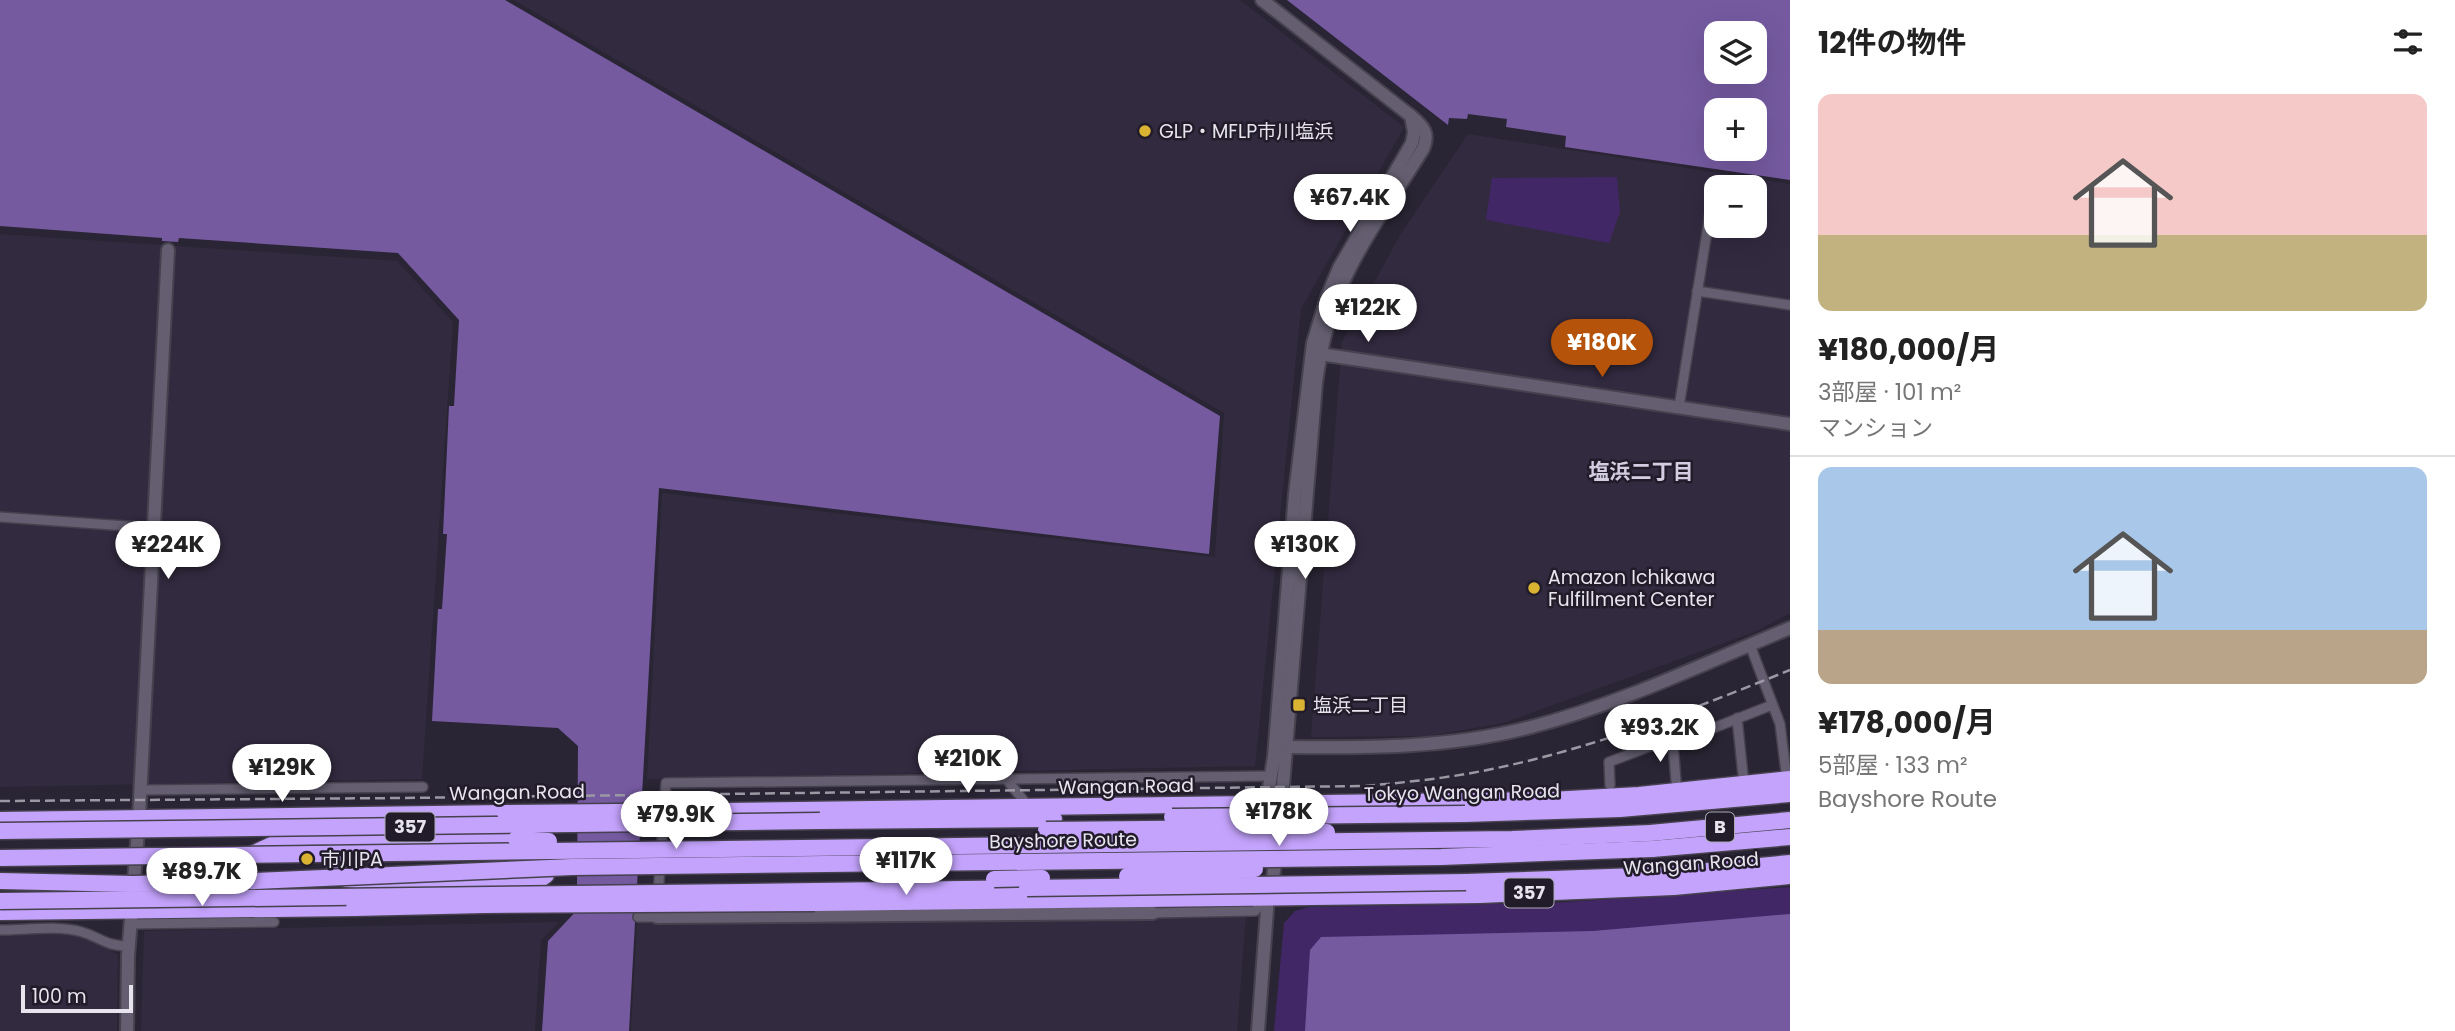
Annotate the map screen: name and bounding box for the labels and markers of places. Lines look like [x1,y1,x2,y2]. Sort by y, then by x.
place label: GLP・MFLP市川塩浜 [1159,118,1333,145]
marker: GLP・MFLP市川塩浜 [1137,123,1153,139]
pin: ¥67.4K [1293,174,1407,234]
pin: ¥122K [1319,284,1417,344]
pin: ¥180K [1553,320,1651,379]
pin: ¥224K [119,522,217,581]
pin: ¥130K [1256,522,1354,581]
place label: Amazon Ichikawa Fulfillment Center [1548,564,1715,613]
marker: Amazon Ichikawa Fulfillment Center [1526,580,1542,596]
place label: 塩浜二丁目 [1313,692,1408,719]
marker: 塩浜二丁目 [1291,697,1307,713]
pin: ¥93.2K [1603,704,1717,764]
pin: ¥210K [919,736,1017,795]
pin: ¥129K [233,744,331,804]
pin: ¥178K [1230,788,1328,848]
pin: ¥79.9K [619,792,733,851]
pin: ¥117K [857,838,955,897]
place label: 市川PA [321,846,383,873]
pin: ¥89.7K [145,848,259,908]
marker: 市川PA [299,851,315,867]

